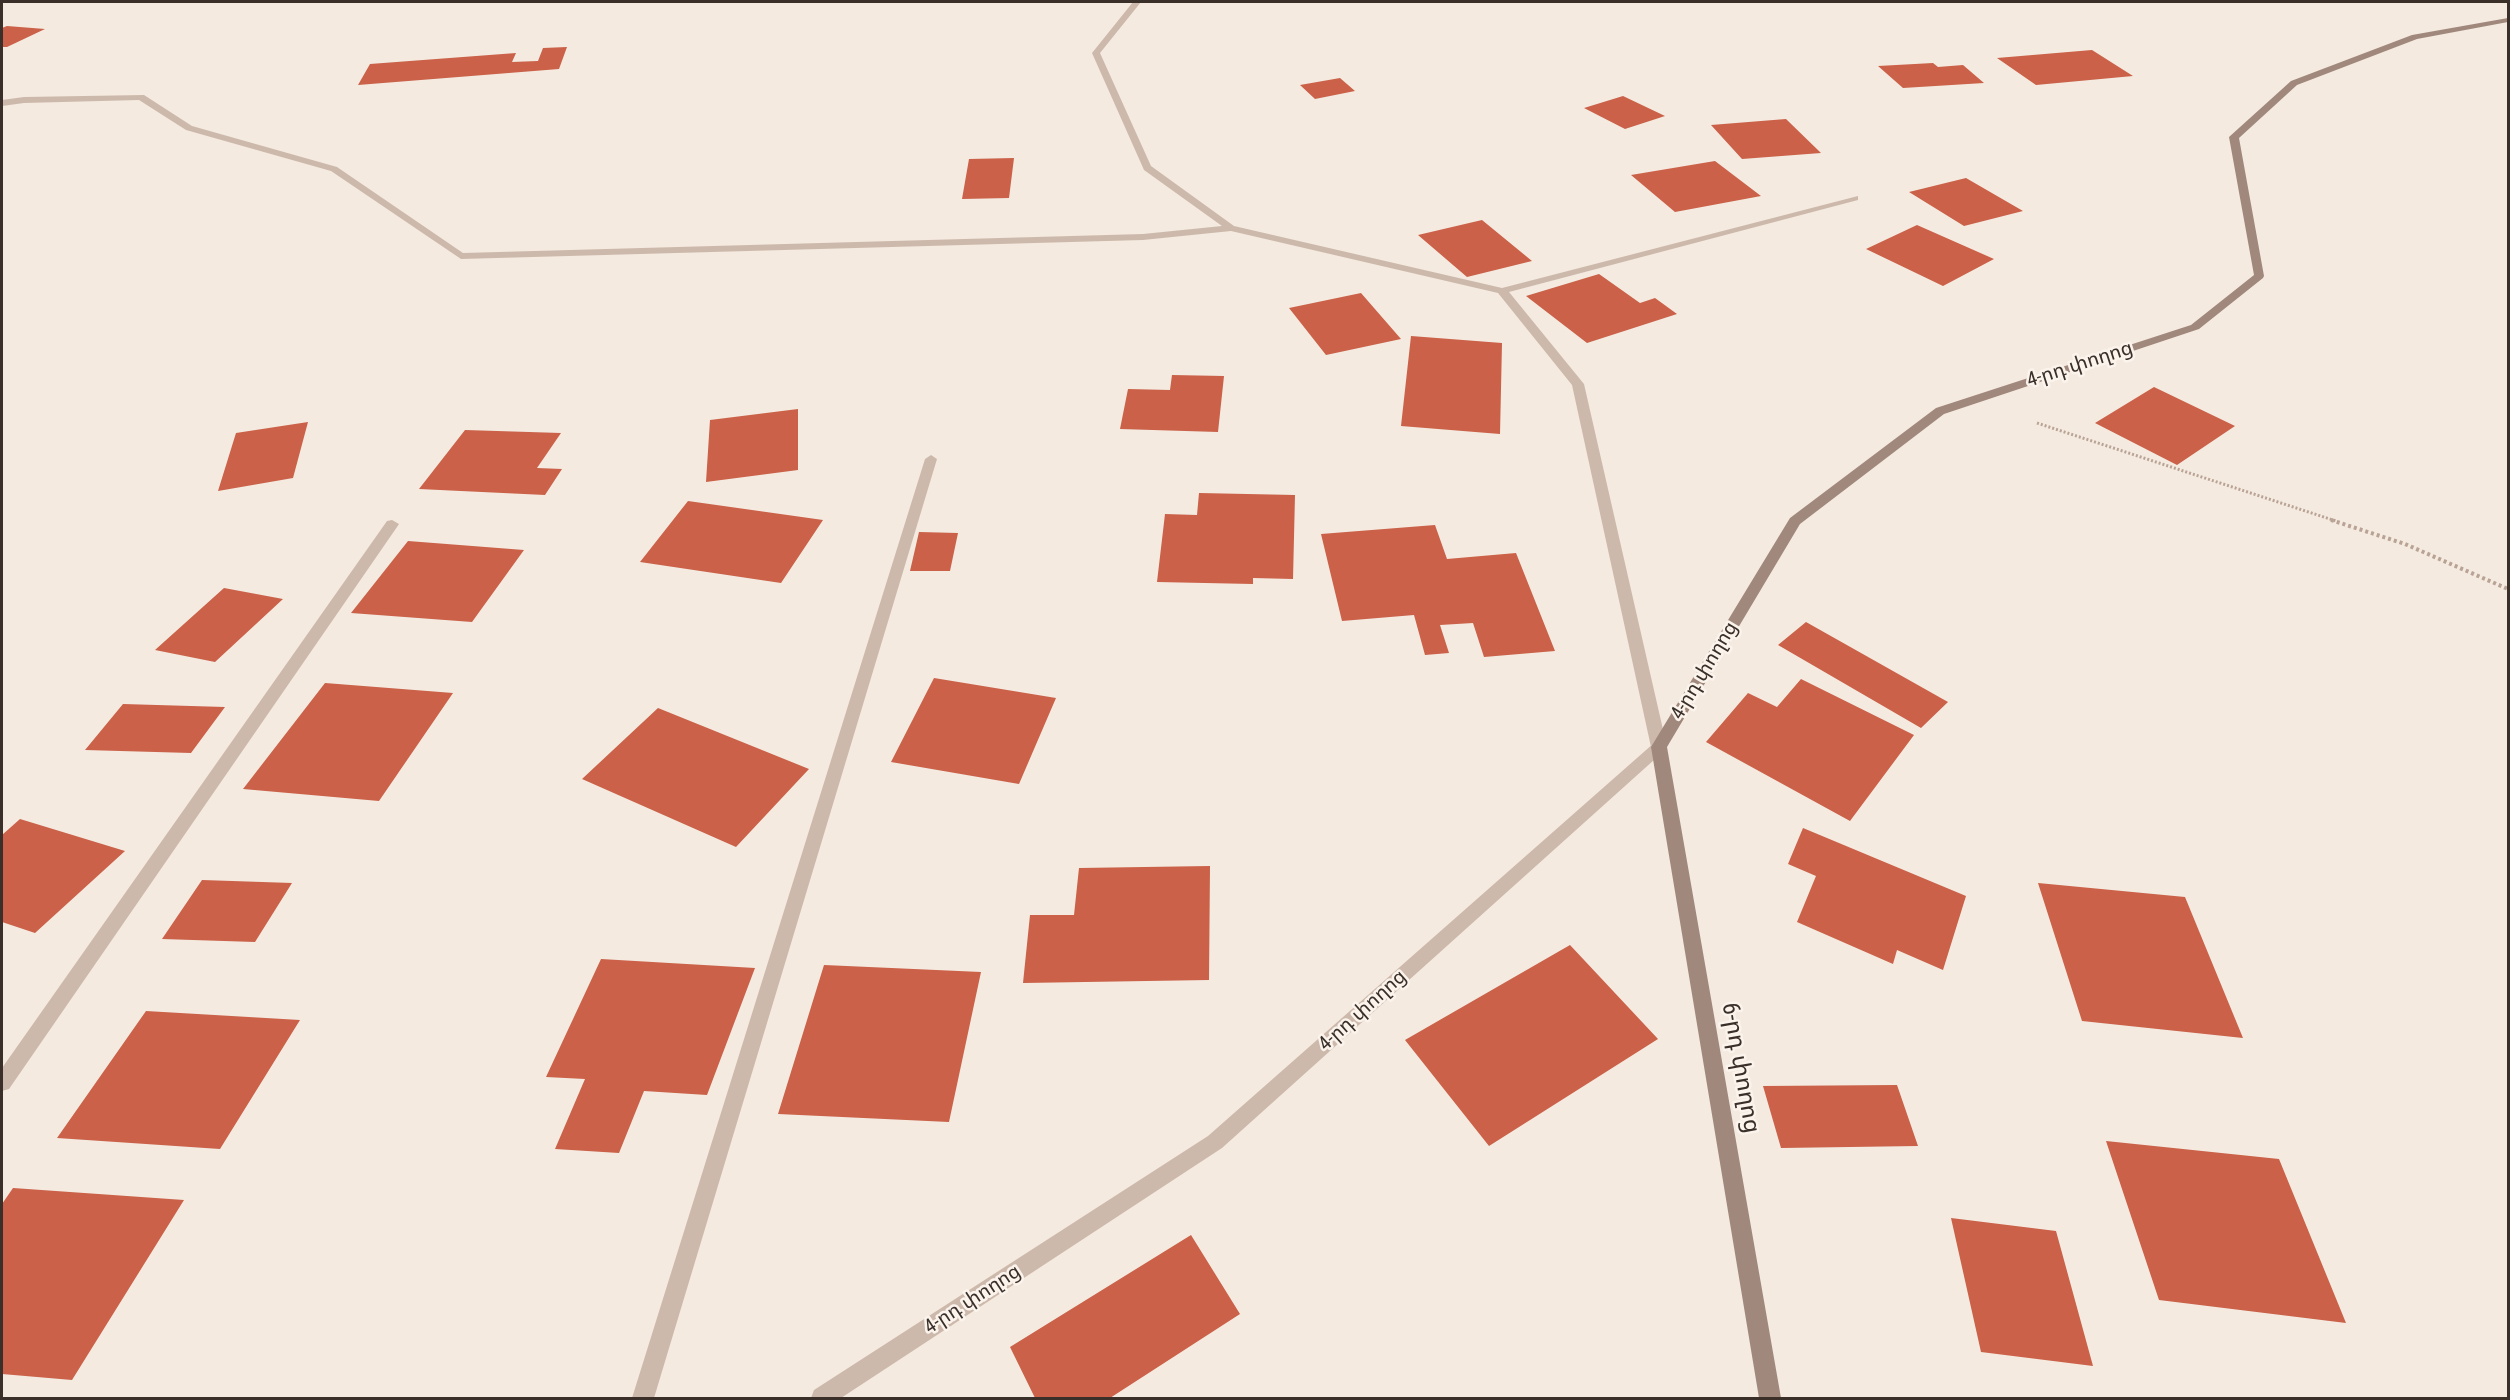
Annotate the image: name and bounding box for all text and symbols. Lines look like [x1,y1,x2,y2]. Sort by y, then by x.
street label: 4-րդ փողոց [2024,337,2136,393]
street label: 4-րդ փողոց [1666,618,1744,724]
street label: 4-րդ փողոց [1314,965,1412,1057]
street label: 6-րդ փողոց [1714,1000,1766,1136]
street label: 4-րդ փողոց [920,1260,1026,1340]

